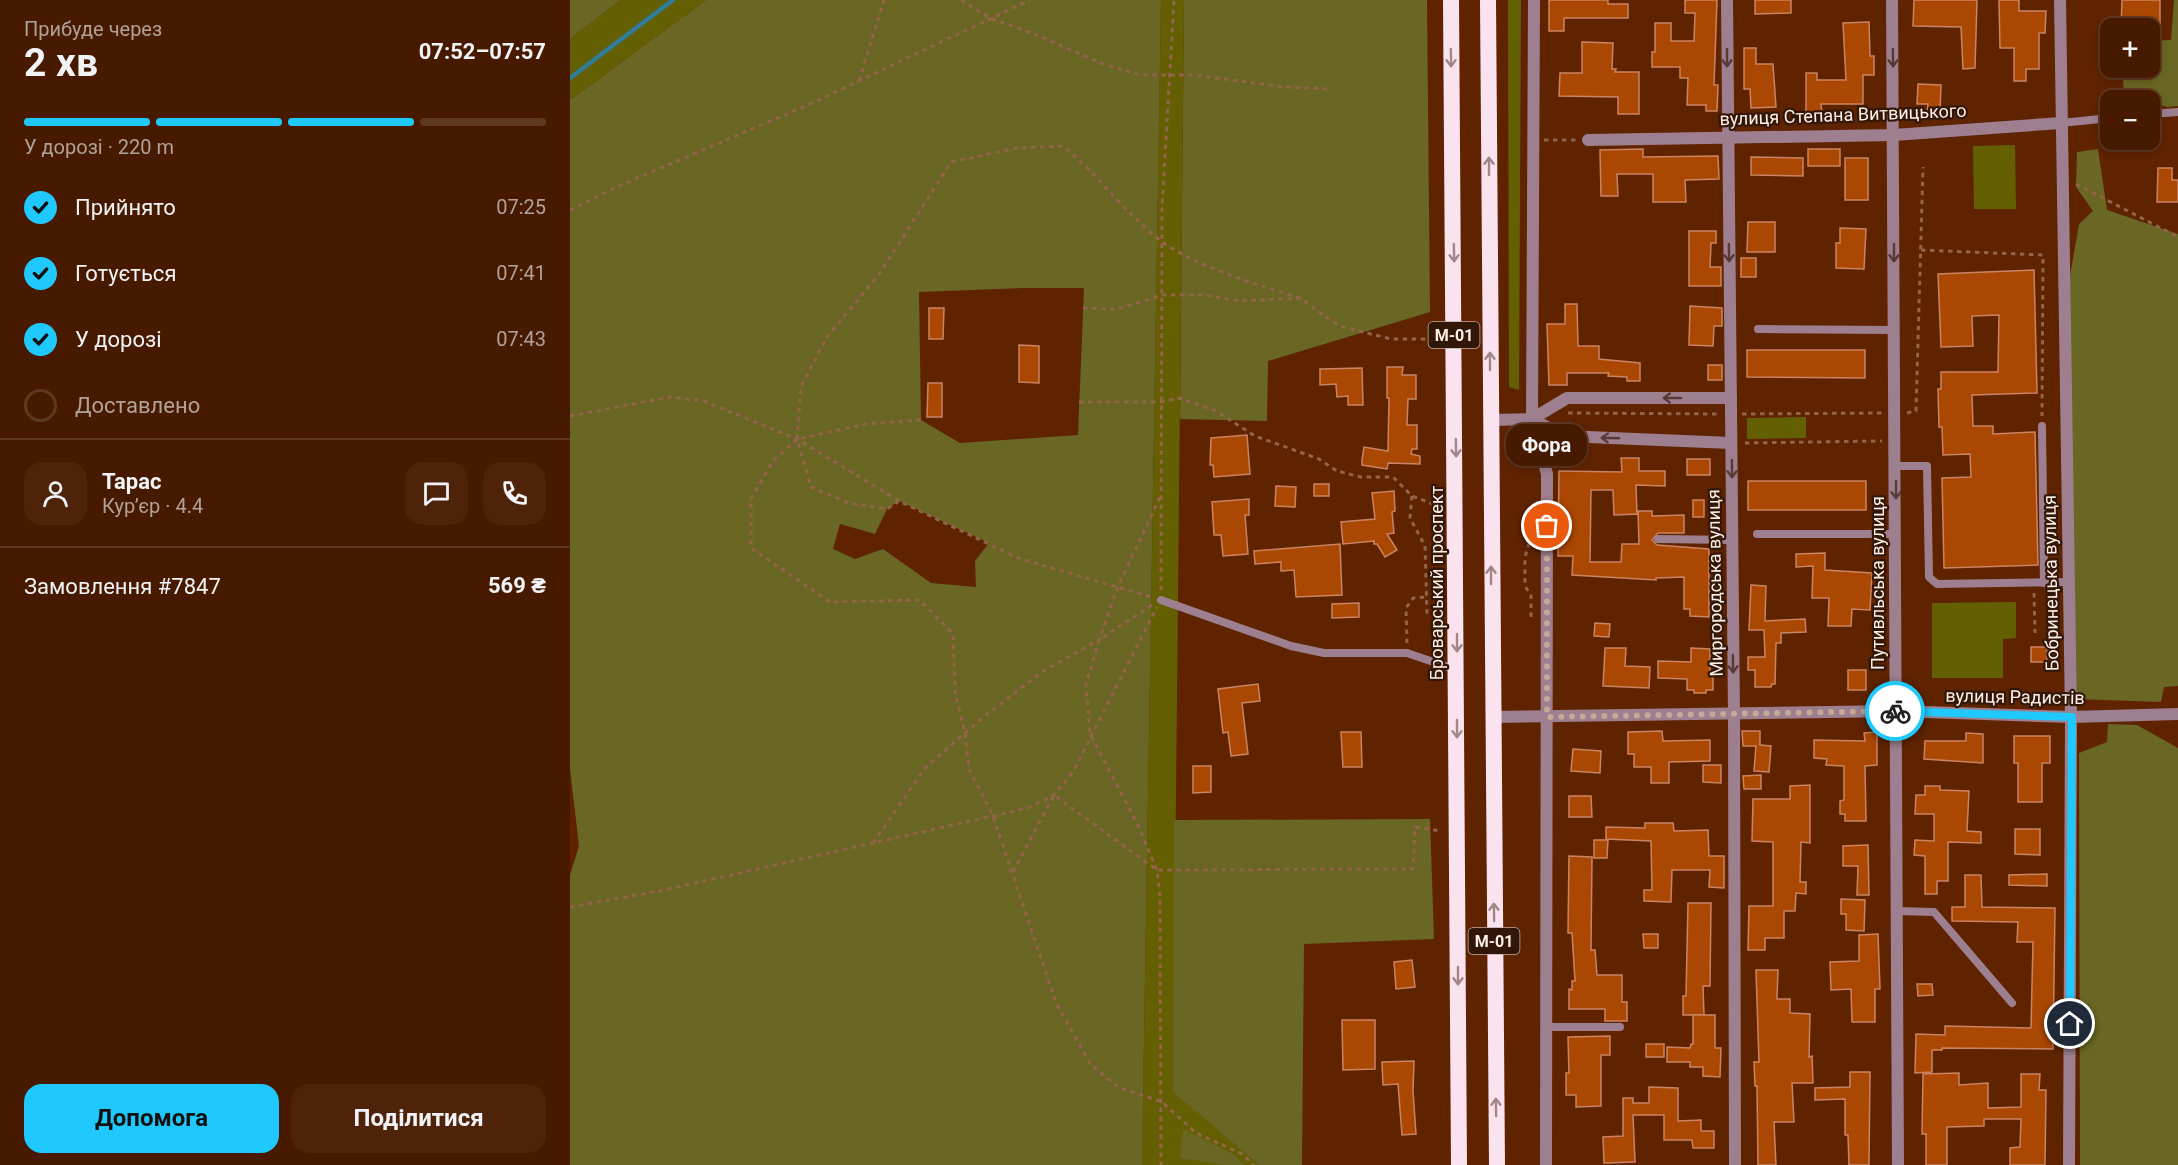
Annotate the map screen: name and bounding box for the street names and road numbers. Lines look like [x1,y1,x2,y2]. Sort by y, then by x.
street label: вулиця Степана Витвицького [1719,100,1967,129]
road number: М-01 [1428,322,1480,348]
street label: Броварський проспект [1426,485,1447,680]
street label: Миргородська вулиця [1702,489,1727,677]
street label: Бобринецька вулиця [2038,495,2063,671]
street label: Путивльська вулиця [1867,496,1888,670]
street label: вулиця Радистів [1945,685,2085,708]
road number: М-01 [1468,928,1520,954]

